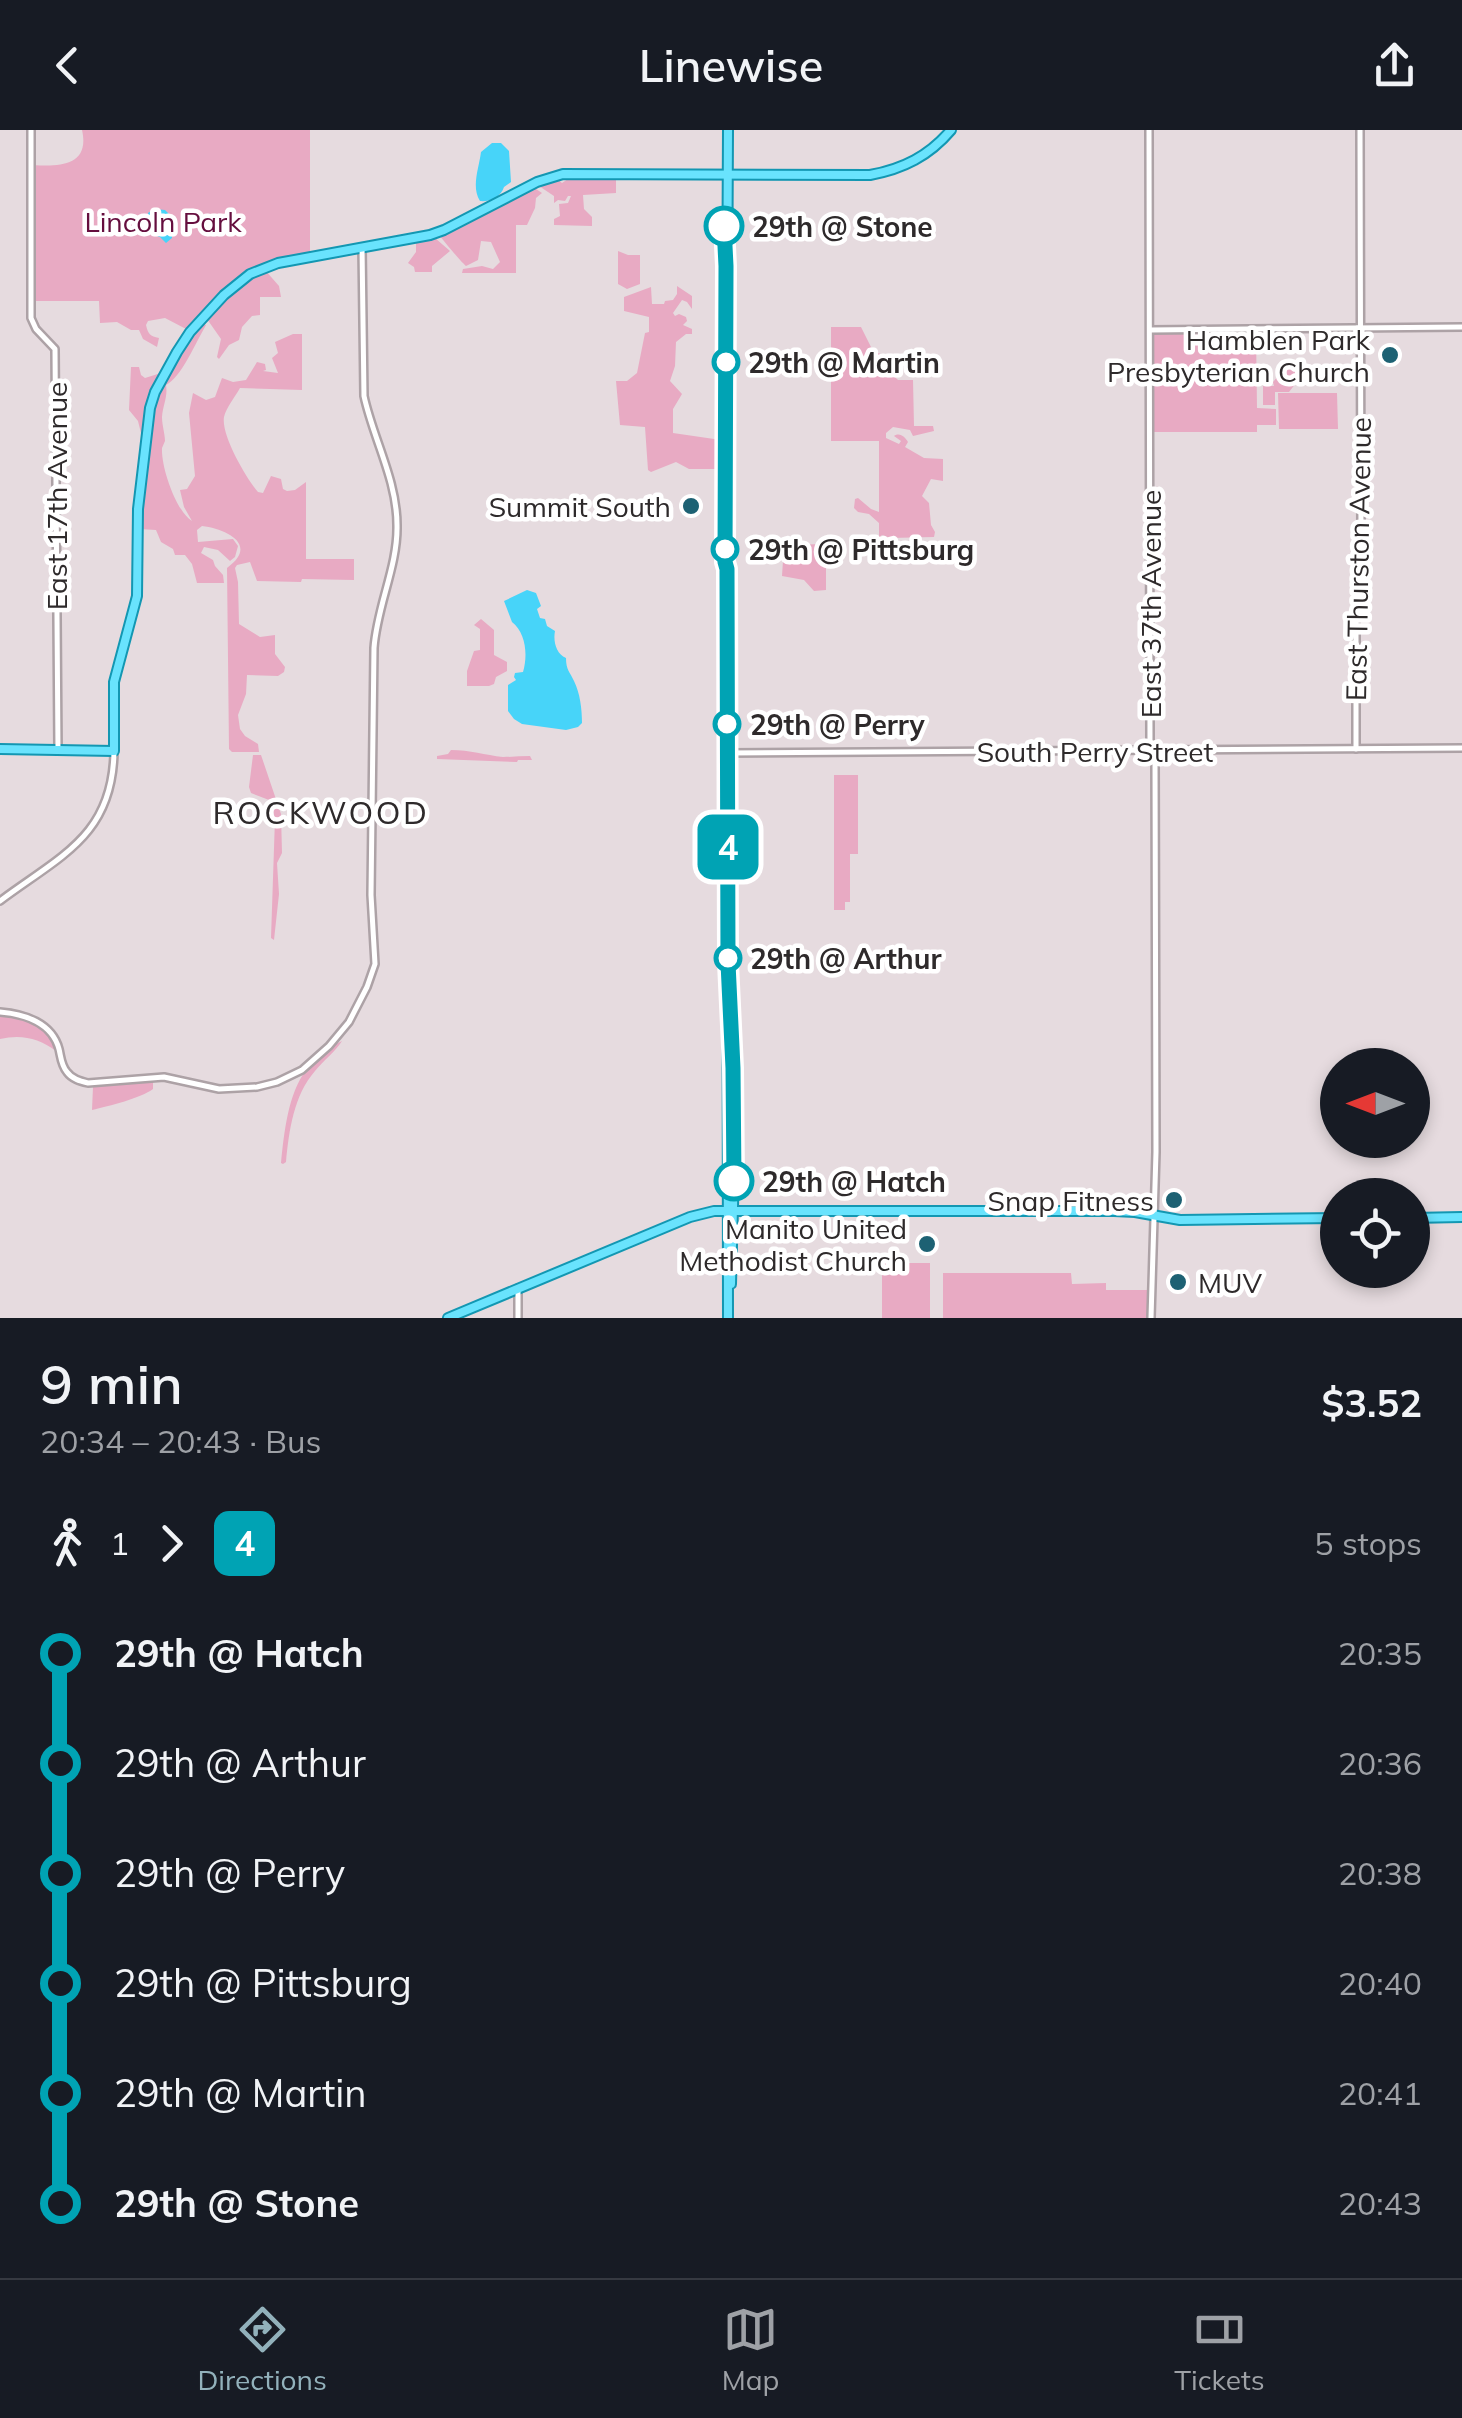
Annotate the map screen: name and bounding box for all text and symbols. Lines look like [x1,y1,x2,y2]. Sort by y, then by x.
text: Linewise [639,37,823,93]
icon: back [40,38,95,93]
icon: share [1367,38,1422,93]
park label: Lincoln Park [84,204,242,239]
marker: 29th @ Stone [705,207,743,245]
place label: 29th @ Stone [752,209,933,244]
place label: Hamblen Park Presbyterian Church [1107,322,1371,389]
marker: Hamblen Park Presbyterian Church [1379,344,1401,366]
place label: 29th @ Martin [748,345,940,380]
marker: 29th @ Martin [713,349,739,375]
street label: East 17th Avenue [39,382,74,610]
street label: East Thurston Avenue [1338,417,1378,701]
place label: Summit South [489,489,671,524]
street label: East 37th Avenue [1133,490,1168,718]
marker: Summit South [680,495,702,517]
place label: 29th @ Pittsburg [748,532,974,567]
marker: 29th @ Pittsburg [712,536,738,562]
place label: 29th @ Perry [750,707,926,742]
marker: 29th @ Perry [714,711,740,737]
street label: South Perry Street [977,734,1214,769]
district label: ROCKWOOD [213,792,429,832]
line badge: 4 [696,814,760,880]
text: 4 [717,825,739,869]
place label: 29th @ Arthur [750,941,941,976]
marker: 29th @ Arthur [715,945,741,971]
north arrow [1320,1048,1430,1158]
map controls [1320,1048,1430,1288]
marker: 29th @ Hatch [715,1162,753,1200]
place label: 29th @ Hatch [762,1164,946,1199]
button: locate [1320,1178,1430,1288]
place label: Snap Fitness [988,1183,1154,1218]
marker: Snap Fitness [1163,1189,1185,1211]
place label: Manito United Methodist Church [679,1211,907,1278]
marker: Manito United Methodist Church [916,1233,938,1255]
place label: MUV [1198,1265,1262,1300]
marker: MUV [1167,1271,1189,1293]
text: 9 min [40,1349,183,1418]
text: $3.52 [1321,1379,1422,1427]
text: 20:34 – 20:43 · Bus [40,1421,321,1461]
icon: walk [40,1516,95,1571]
icon: forward [144,1516,199,1571]
text: 4 [234,1521,255,1565]
text: 1 [110,1523,129,1563]
text: 5 stops [1314,1523,1422,1563]
text: 29th @ Hatch [114,1629,364,1677]
text: 20:35 [1338,1633,1422,1673]
text: 29th @ Arthur [114,1739,366,1787]
text: 20:36 [1338,1743,1422,1783]
text: 29th @ Perry [114,1849,345,1897]
text: 20:38 [1338,1853,1422,1893]
text: 29th @ Pittsburg [114,1959,412,2007]
text: 20:40 [1338,1963,1422,2003]
text: 29th @ Martin [114,2069,367,2117]
text: 20:41 [1338,2073,1422,2113]
text: 29th @ Stone [114,2179,359,2227]
text: 20:43 [1338,2183,1422,2223]
tab: Directions [197,2302,327,2397]
tab: Map [722,2302,779,2397]
tab: Tickets [1174,2302,1265,2397]

